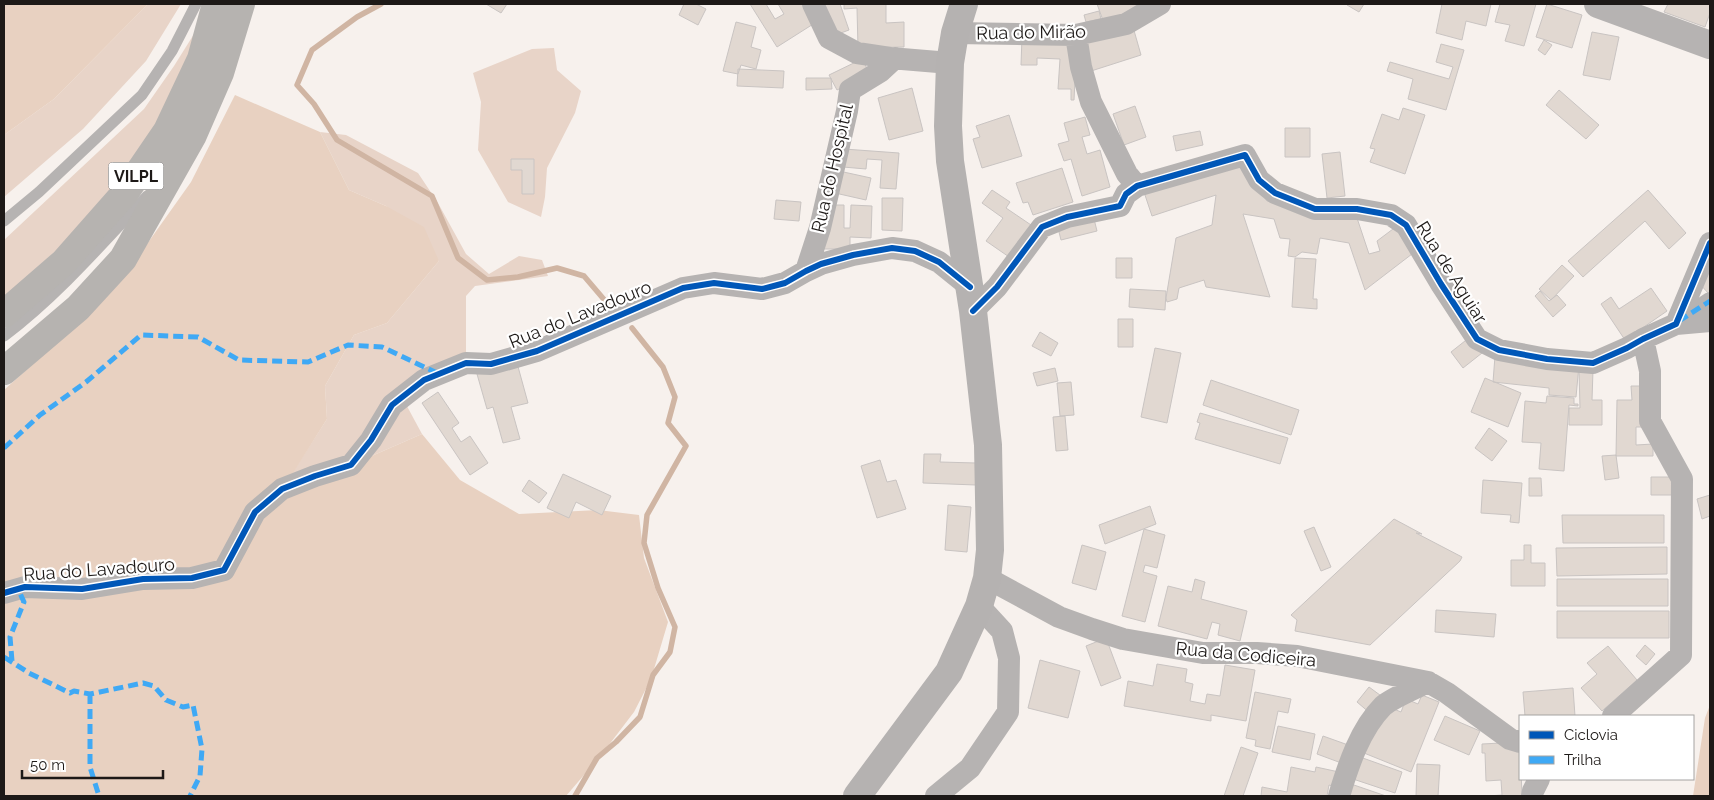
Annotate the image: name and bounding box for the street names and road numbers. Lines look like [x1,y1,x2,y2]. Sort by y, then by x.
street label: Rua do Mirão [976,21,1086,43]
street label: Rua do Hospital [807,101,857,234]
road number: VILPL [108,162,164,190]
street label: Rua de Aguiar [1412,217,1492,327]
street label: Rua do Lavadouro [506,276,655,352]
street label: Rua do Lavadouro [23,553,176,585]
street label: Rua da Codiceira [1175,637,1317,671]

